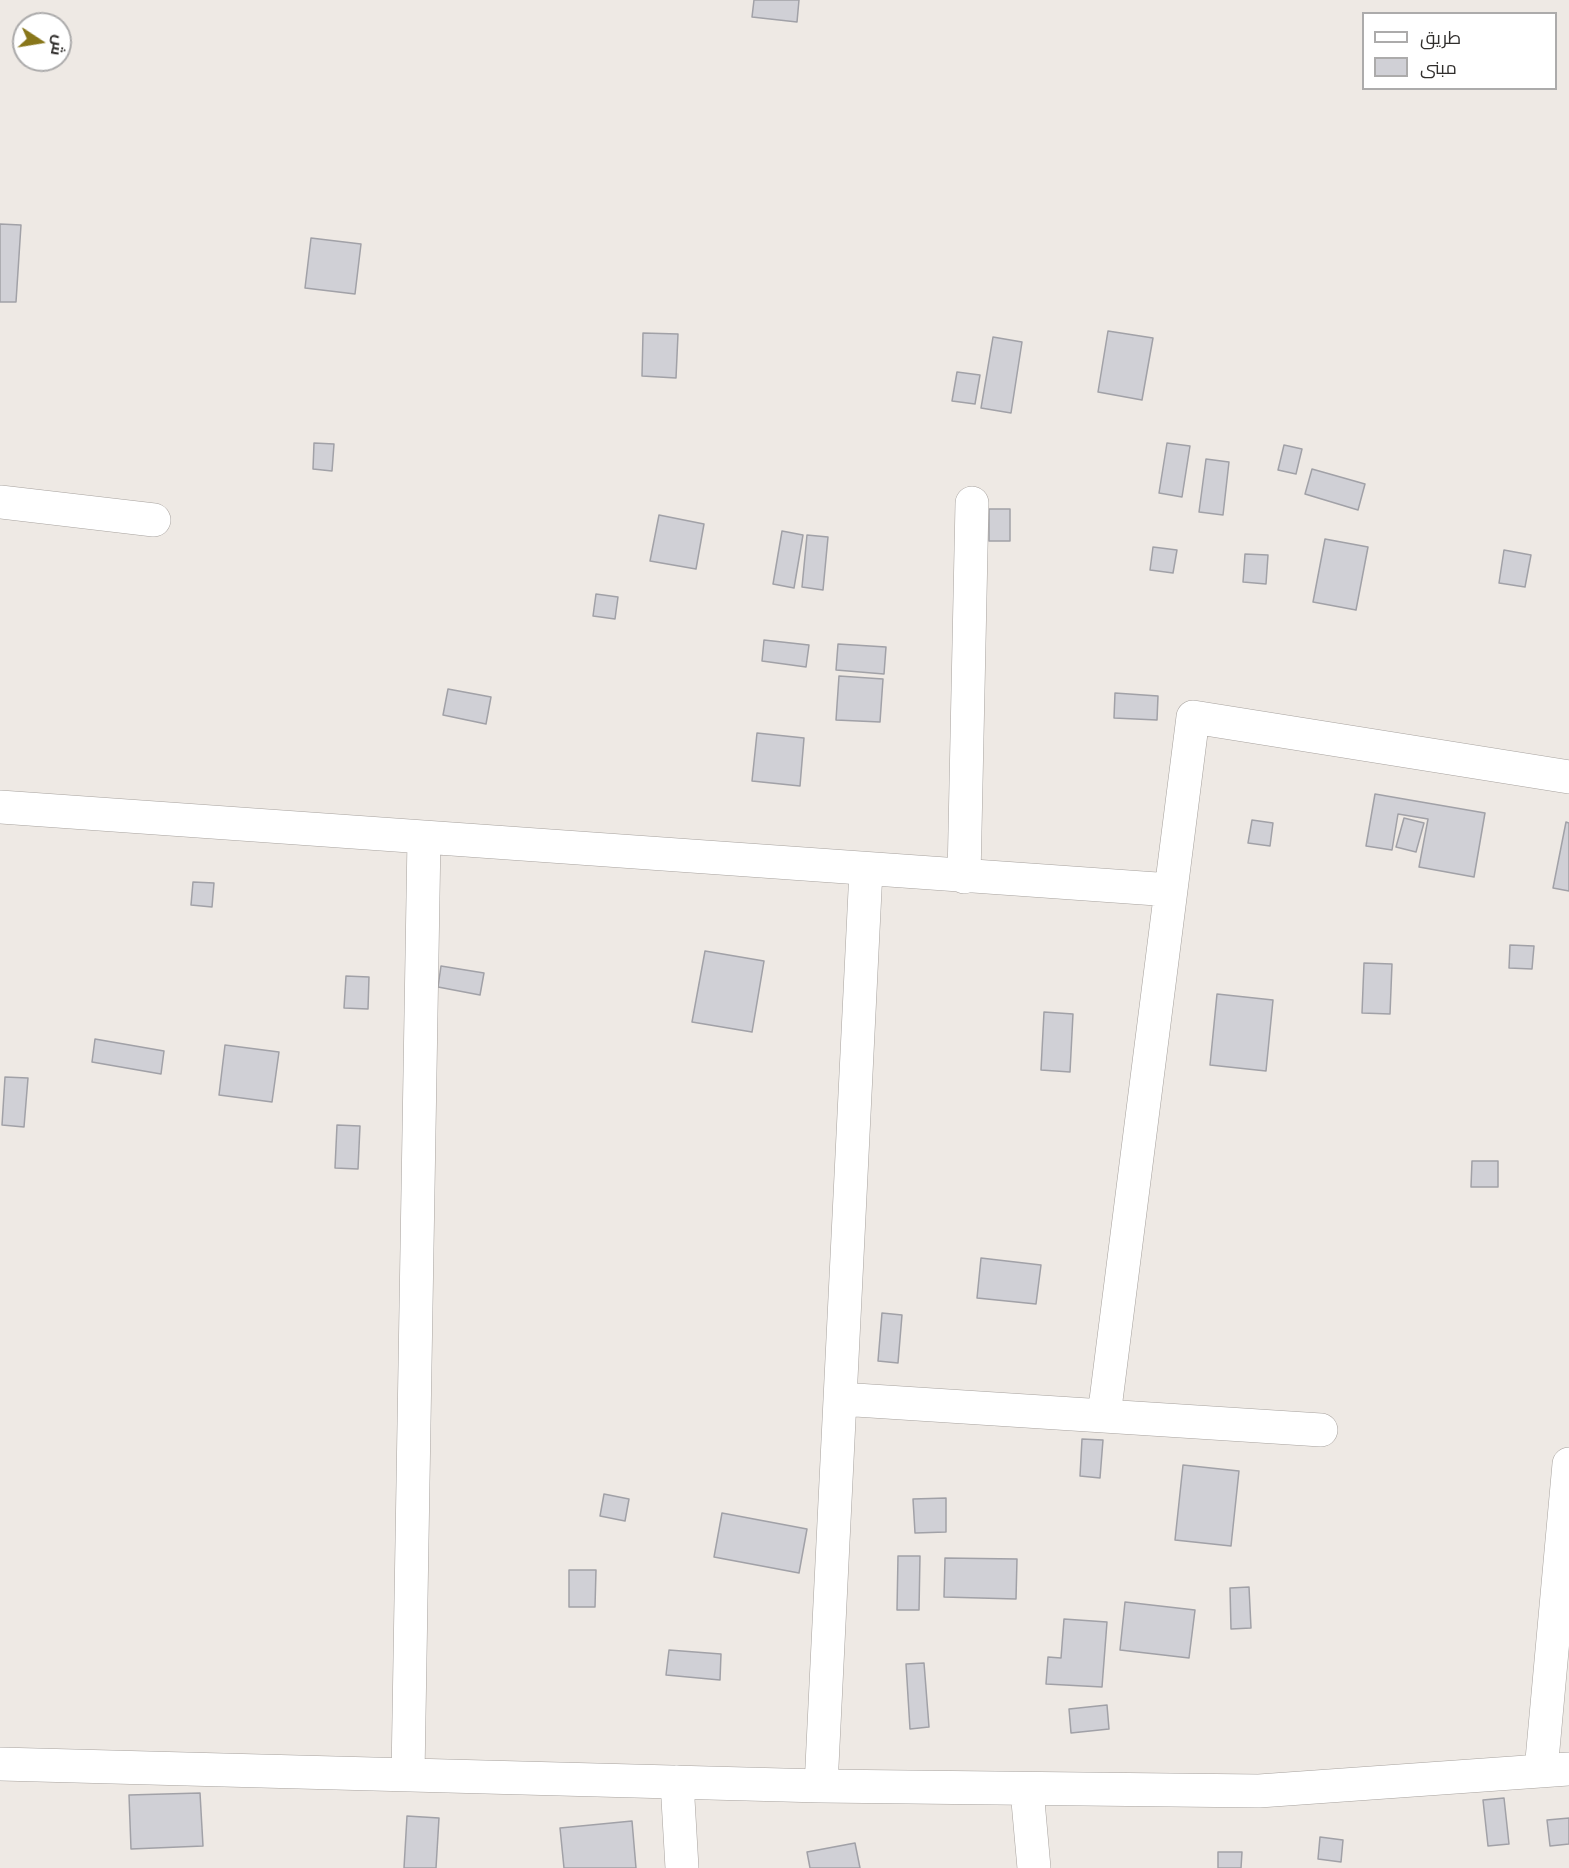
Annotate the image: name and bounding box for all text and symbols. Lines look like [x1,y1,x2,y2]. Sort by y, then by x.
north arrow [12,12,72,72]
legend [1362,12,1557,90]
text: طريق [1420,27,1461,49]
text: ش [47,33,70,57]
text: مبنى [1420,57,1457,79]

